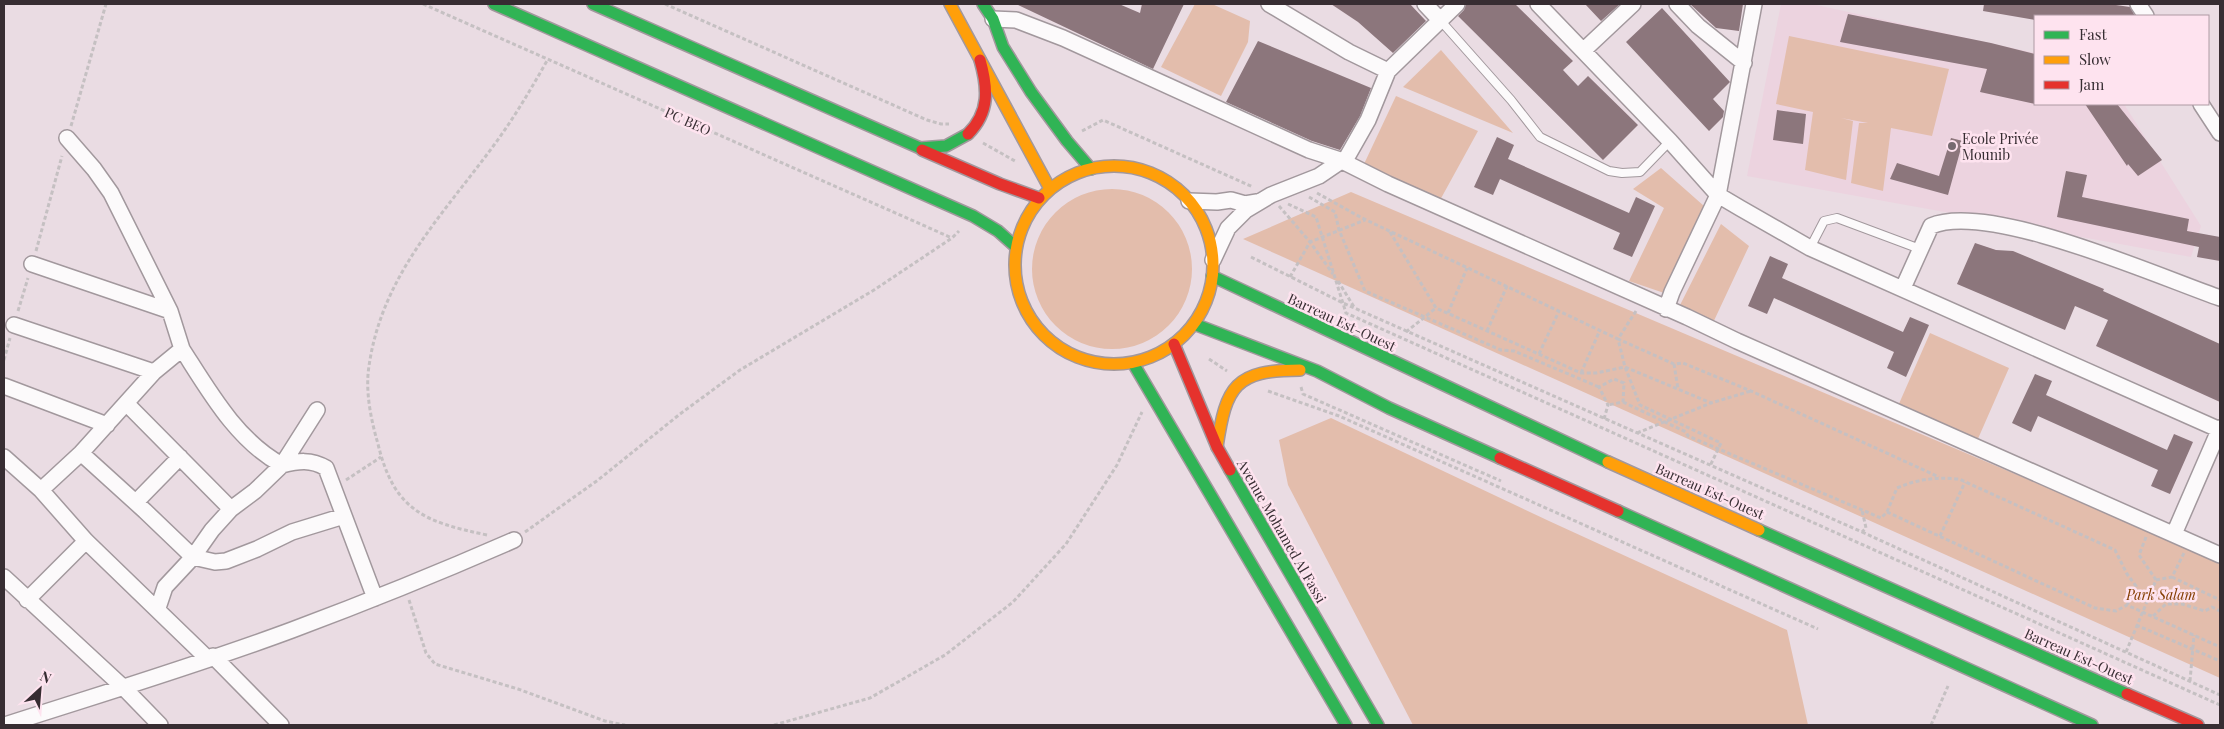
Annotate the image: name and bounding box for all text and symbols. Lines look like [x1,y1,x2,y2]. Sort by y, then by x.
legend [2034,15,2209,105]
text: Fast [2079,24,2108,44]
text: Slow [2079,49,2111,69]
text: Jam [2078,74,2105,94]
street label: PC BEO [662,102,714,140]
place label: Ecole Privée Mounib [1962,129,2039,164]
marker: Ecole Privée Mounib [1946,140,1958,152]
street label: Barreau Est-Ouest [1285,289,1400,356]
street label: Avenue Mohamed Al Fassi [1233,455,1331,606]
street label: Barreau Est-Ouest [1653,459,1768,524]
park label: Park Salam [2125,585,2196,604]
street label: Barreau Est-Ouest [2022,624,2137,689]
north arrow [15,664,65,714]
text: N [37,666,55,688]

